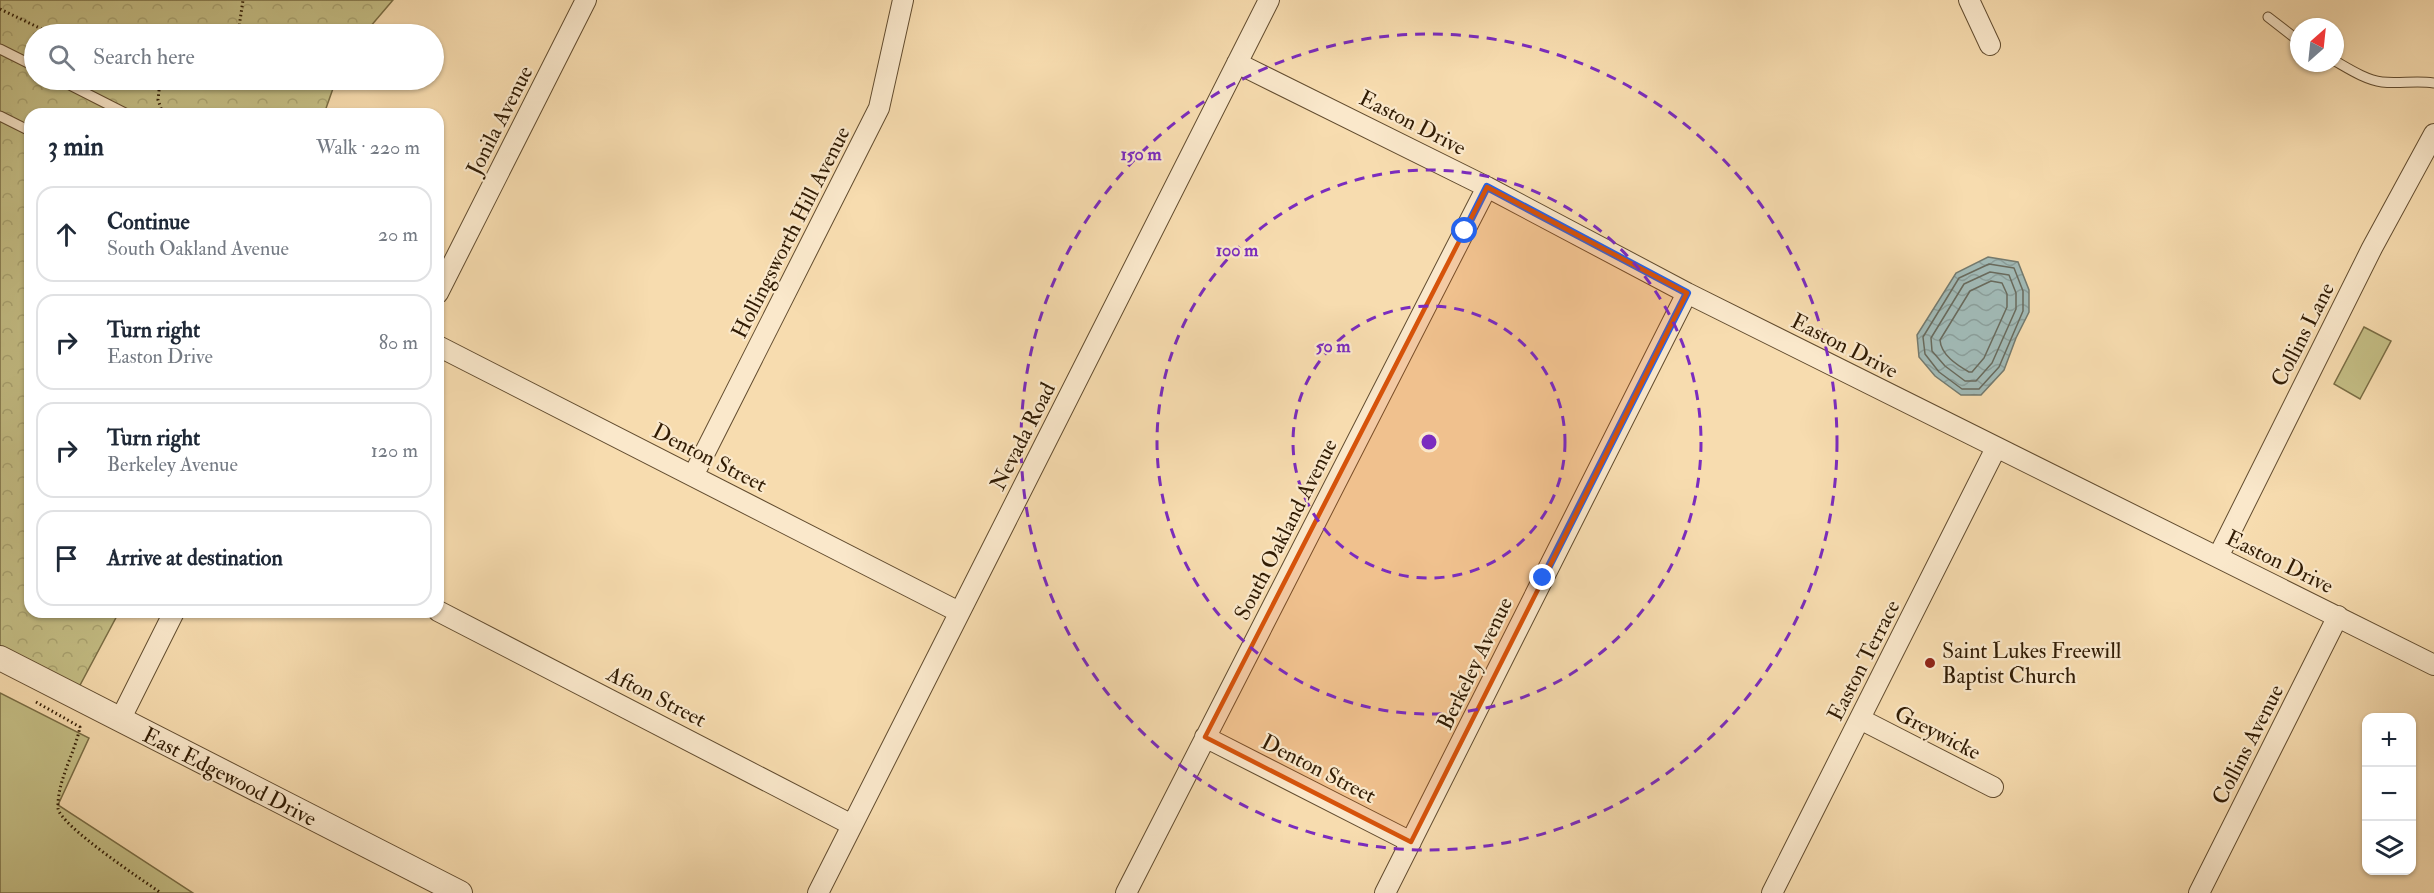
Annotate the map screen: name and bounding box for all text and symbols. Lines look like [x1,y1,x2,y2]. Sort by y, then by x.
north arrow [2290,18,2344,72]
search box [24,24,444,90]
icon: search [45,41,78,74]
text: Search here [93,43,195,71]
street label: Jonila Avenue [460,61,539,181]
street label: Easton Drive [1354,84,1471,162]
street label: Hollingsworth Hill Avenue [725,122,856,343]
text: 3 min [48,131,104,163]
text: Walk · 220 m [316,135,420,160]
text: 150 m [1120,143,1163,166]
text: Continue [107,208,190,236]
route start [1451,217,1477,243]
icon: ahead [50,218,83,251]
text: 20 m [378,222,418,247]
text: South Oakland Avenue [107,236,289,261]
text: 100 m [1216,239,1259,262]
street label: Collins Lane [2265,278,2341,391]
street label: Easton Drive [1786,307,1903,385]
text: Turn right [107,316,200,344]
icon: right [50,326,83,359]
text: 80 m [379,330,418,355]
text: 50 m [1316,335,1351,358]
text: Easton Drive [107,344,213,369]
street label: Nevada Road [984,378,1062,495]
street label: Denton Street [648,417,772,499]
text: Turn right [107,424,200,452]
centre of rings [1419,432,1439,452]
icon: right [50,434,83,467]
street label: South Oakland Avenue [1228,434,1344,625]
text: 120 m [371,438,418,463]
text: Berkeley Avenue [107,452,238,477]
street label: Easton Drive [2221,524,2338,600]
icon: arrive [50,542,83,575]
text: Arrive at destination [107,544,283,572]
route end [1529,564,1555,590]
street label: Berkeley Avenue [1431,593,1519,734]
street label: Easton Terrace [1821,595,1906,726]
place label: Saint Lukes Freewill Baptist Church [1942,637,2122,691]
marker: Saint Lukes Freewill Baptist Church [1923,656,1937,670]
street label: Afton Street [601,660,711,734]
street label: Collins Avenue [2206,680,2290,809]
street label: Greywicke [1890,699,1985,766]
map controls [2362,713,2416,875]
button: + [2362,713,2416,767]
street label: East Edgewood Drive [138,721,321,833]
street label: Denton Street [1257,728,1381,810]
button: − [2362,767,2416,821]
button: layers [2362,821,2416,875]

